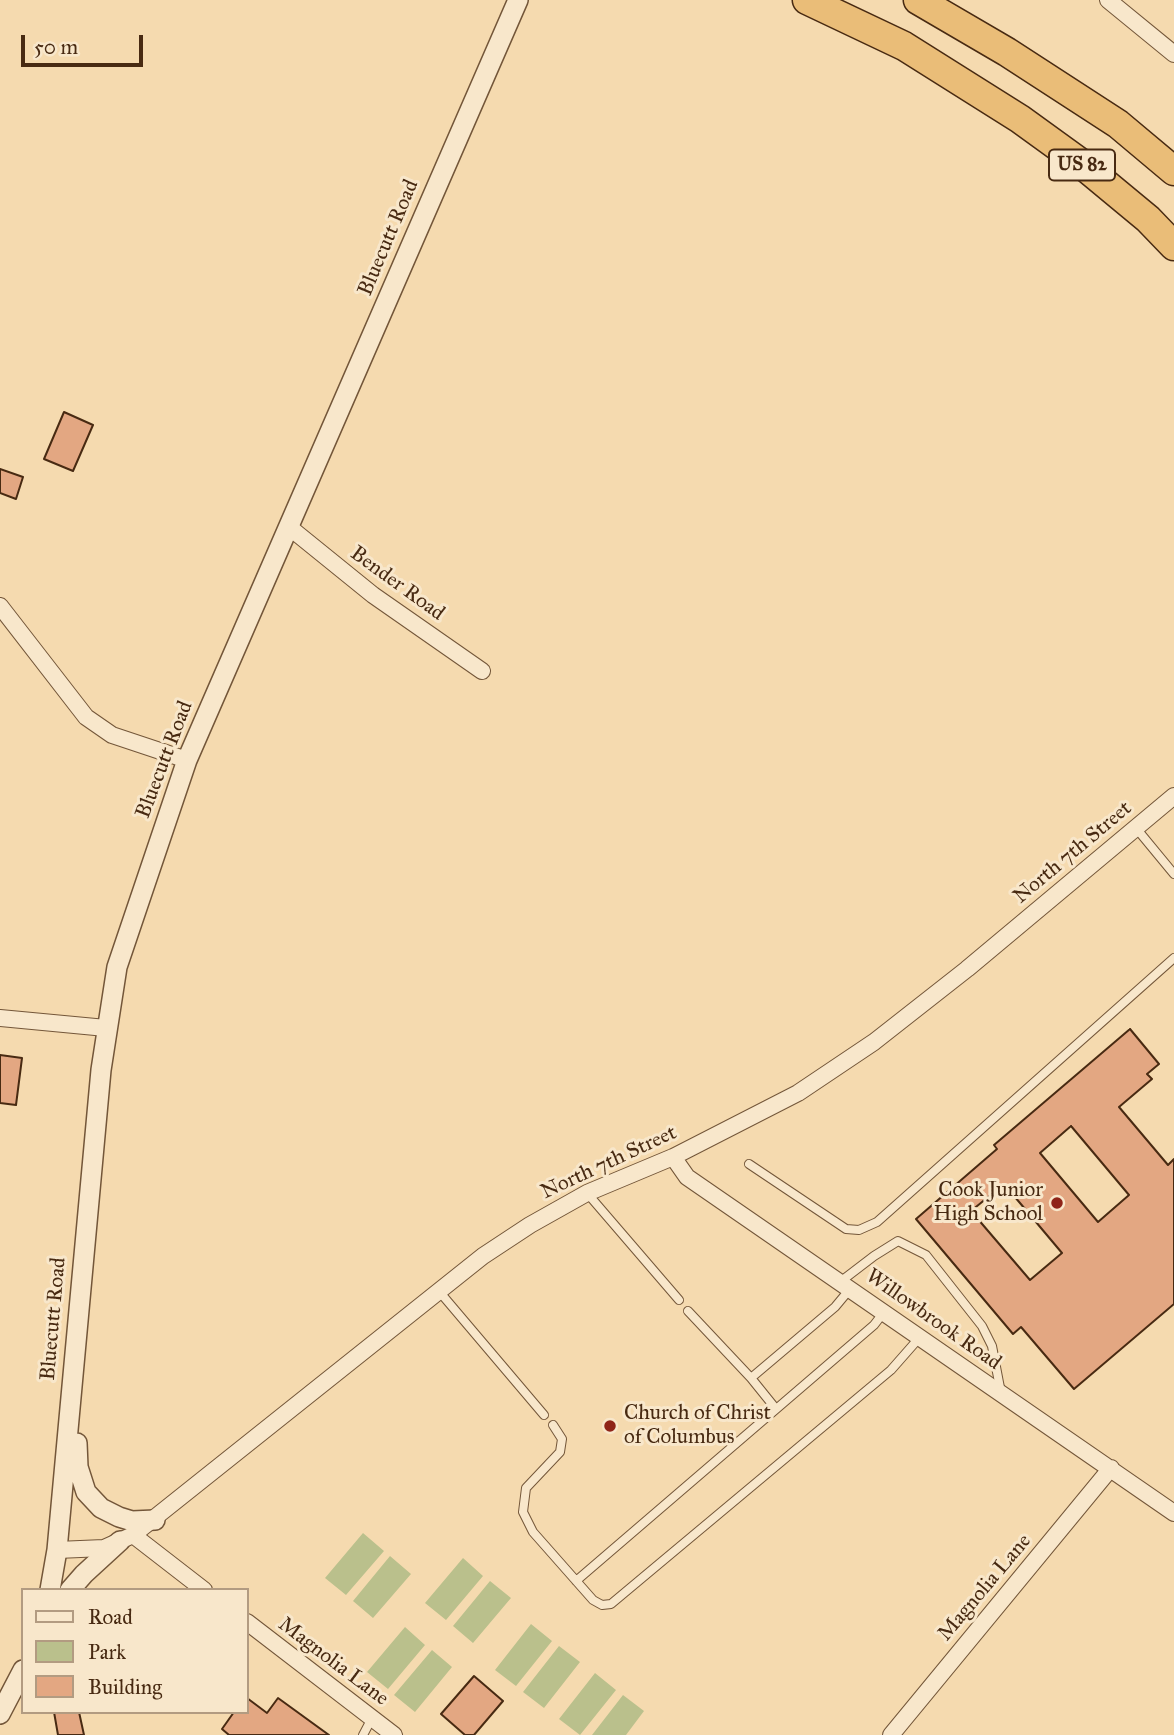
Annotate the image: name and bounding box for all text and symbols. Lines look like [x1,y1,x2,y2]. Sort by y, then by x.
scale bar [24,21,147,65]
text: 50 m [34,34,78,60]
road number: US 82 [1049,150,1115,181]
street label: Bluecutt Road [353,176,425,300]
street label: Bender Road [345,541,449,627]
street label: Bluecutt Road [131,698,199,822]
street label: North 7th Street [1009,796,1137,910]
street label: North 7th Street [537,1121,681,1205]
place label: Cook Junior High School [933,1178,1043,1228]
marker: Cook Junior High School [1049,1195,1065,1211]
street label: Bluecutt Road [36,1256,72,1382]
street label: Willowbrook Road [860,1264,1006,1376]
place label: Church of Christ of Columbus [624,1401,771,1451]
marker: Church of Christ of Columbus [602,1418,618,1434]
street label: Magnolia Lane [933,1529,1037,1647]
legend [21,1588,248,1714]
text: Road [88,1604,133,1630]
street label: Magnolia Lane [273,1612,393,1712]
text: Park [88,1639,126,1665]
text: Building [88,1674,162,1700]

